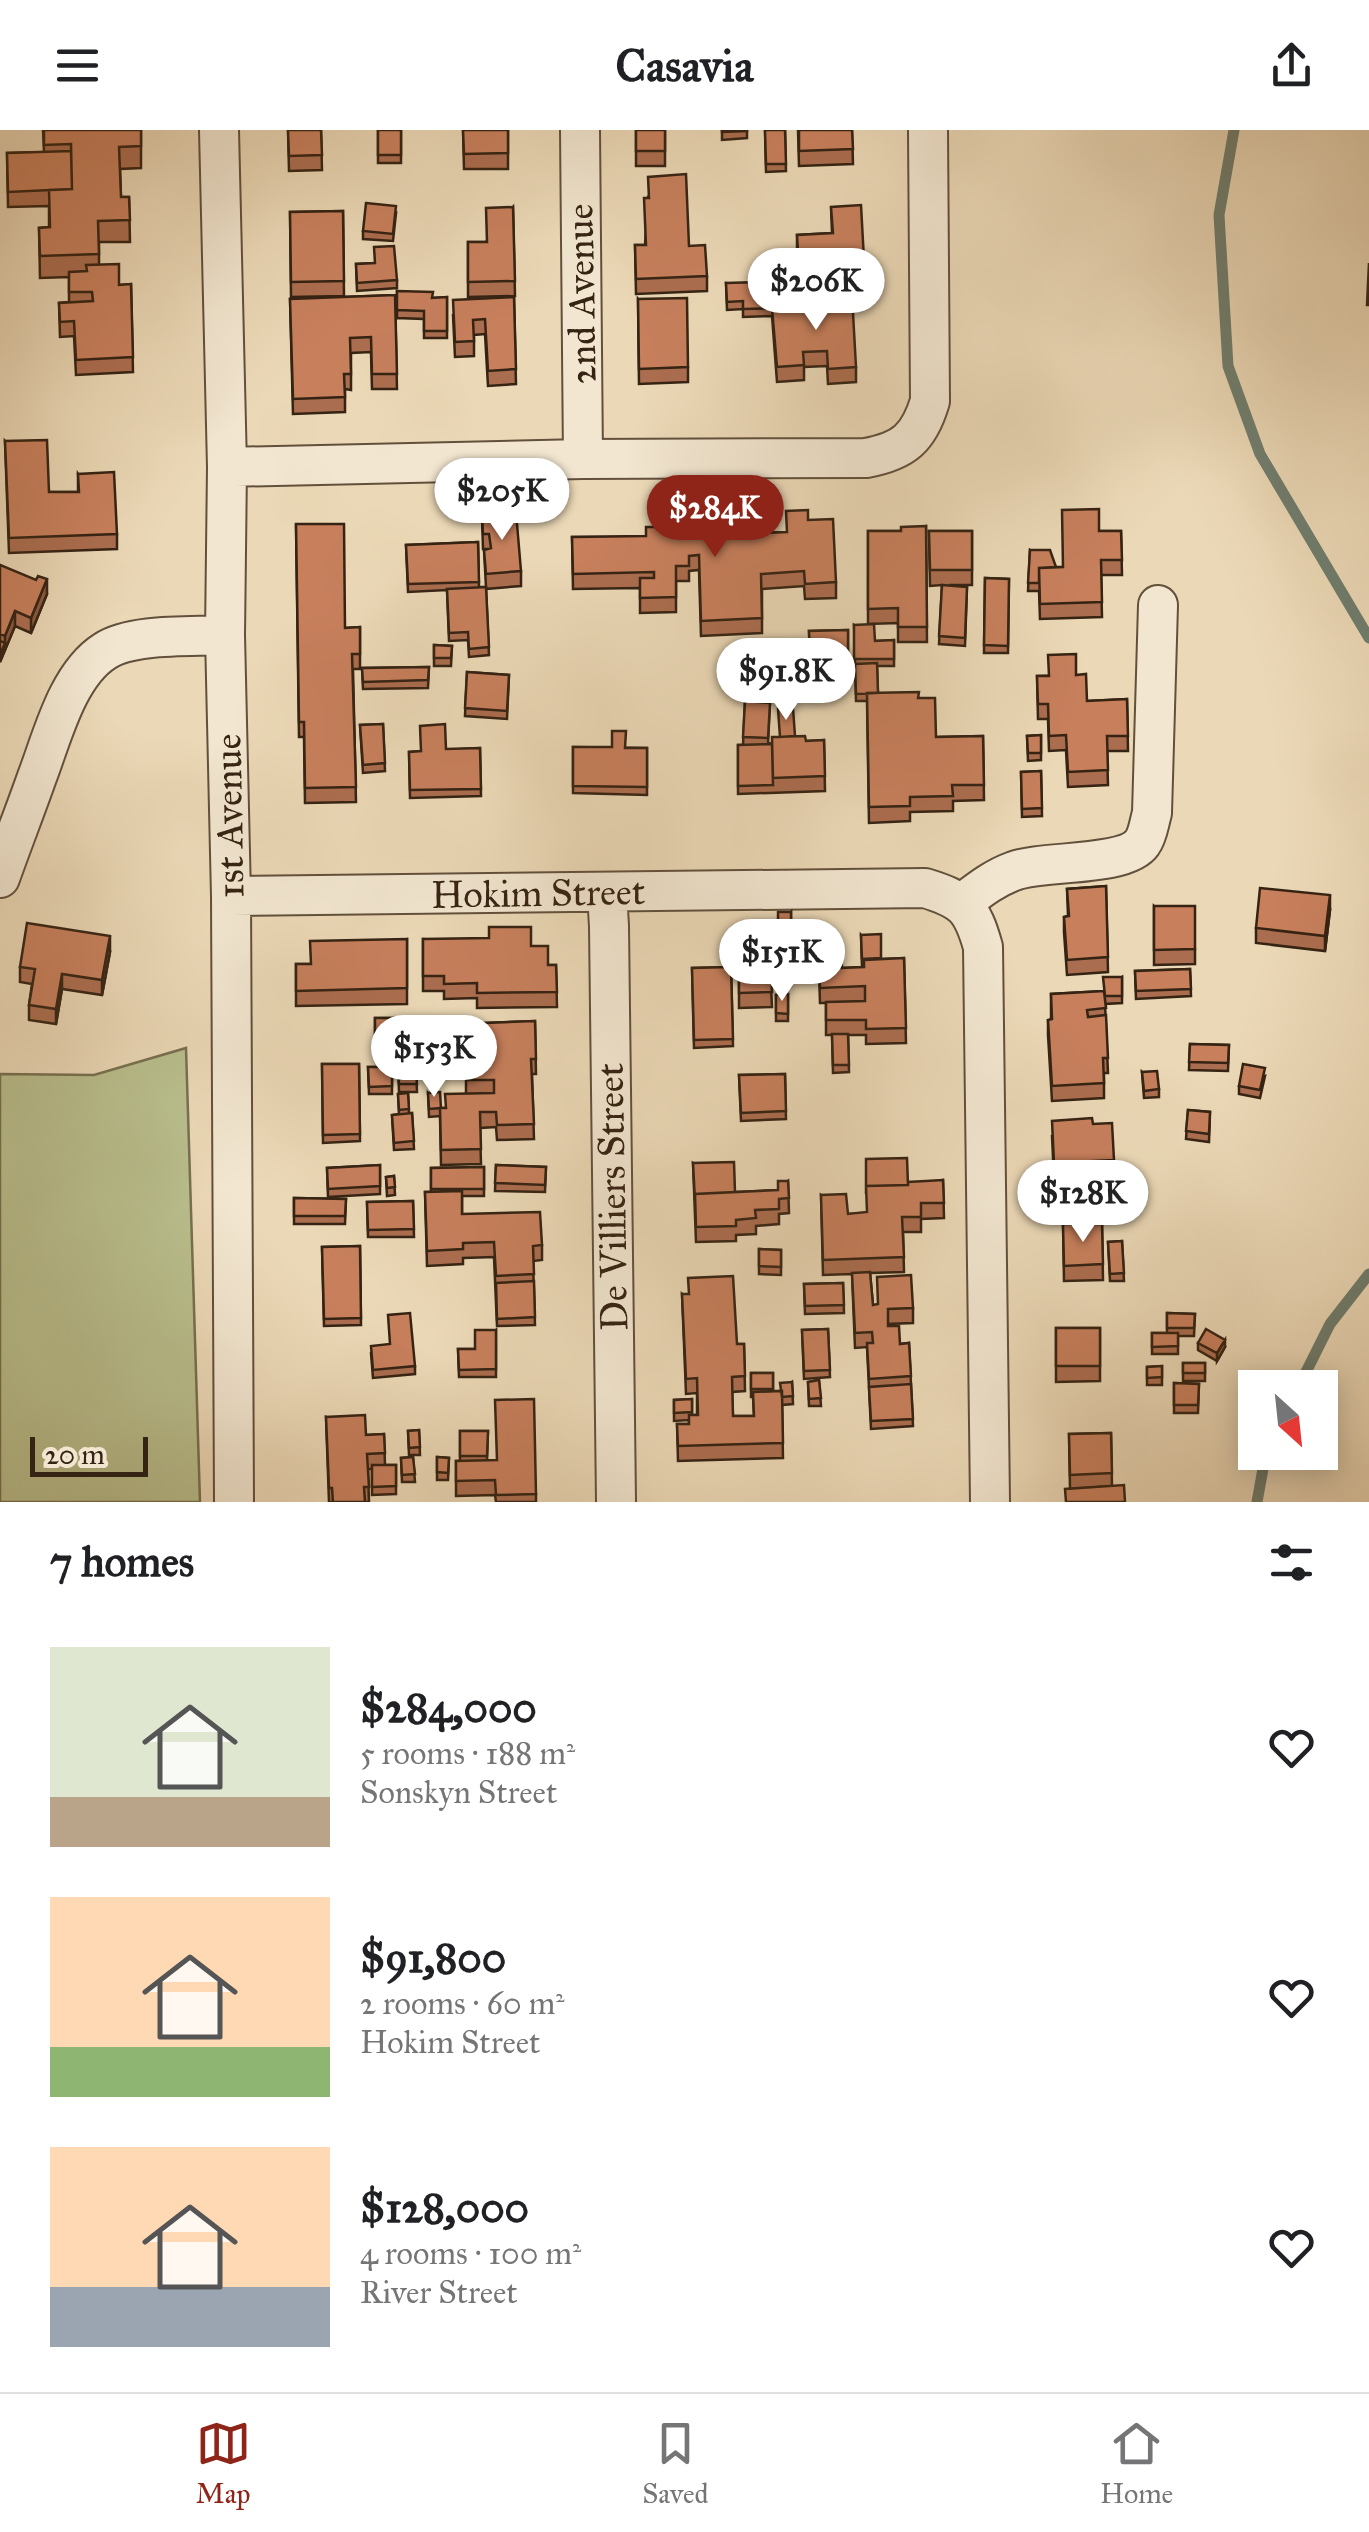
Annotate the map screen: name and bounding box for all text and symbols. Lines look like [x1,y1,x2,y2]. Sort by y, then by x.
icon: menu [50,38,105,93]
text: Casavia [616,38,753,93]
icon: share [1264,38,1319,93]
street label: 2nd Avenue [556,203,606,385]
pin: $206K [746,248,886,333]
text: $206K [770,261,862,300]
pin: $205K [432,458,572,543]
text: $205K [456,471,548,510]
pin: $284K [645,475,785,560]
text: $284K [669,488,761,527]
pin: $91.8K [705,638,867,723]
text: $91.8K [738,651,834,690]
street label: 1st Avenue [205,733,253,899]
street label: Hokim Street [430,868,646,918]
pin: $151K [712,919,852,1004]
text: $151K [741,932,823,971]
pin: $153K [364,1015,504,1100]
text: $153K [393,1028,475,1067]
street label: De Villiers Street [587,1063,637,1331]
pin: $128K [1013,1160,1153,1245]
text: $128K [1039,1173,1127,1212]
north arrow [1238,1370,1338,1470]
map controls [1238,1370,1338,1470]
scale bar [30,1432,148,1476]
text: 20 m [45,1437,105,1472]
icon: filters [1264,1535,1319,1590]
text: 7 homes [50,1536,194,1588]
text: $284,000 [360,1682,537,1734]
icon: home [130,1687,250,1807]
icon: heart [1264,1720,1319,1775]
text: 5 rooms · 188 m² [360,1734,575,1773]
text: Sonskyn Street [360,1773,557,1812]
text: $91,800 [360,1932,506,1984]
icon: home [130,1937,250,2057]
icon: heart [1264,1970,1319,2025]
text: 2 rooms · 60 m² [360,1984,565,2023]
text: Hokim Street [360,2023,540,2062]
text: $128,000 [360,2182,529,2234]
icon: home [130,2187,250,2307]
icon: heart [1264,2220,1319,2275]
text: 4 rooms · 100 m² [360,2234,581,2273]
text: River Street [360,2273,518,2312]
tab: Map [196,2416,251,2511]
tab: Saved [642,2416,709,2511]
tab: Home [1100,2416,1173,2511]

